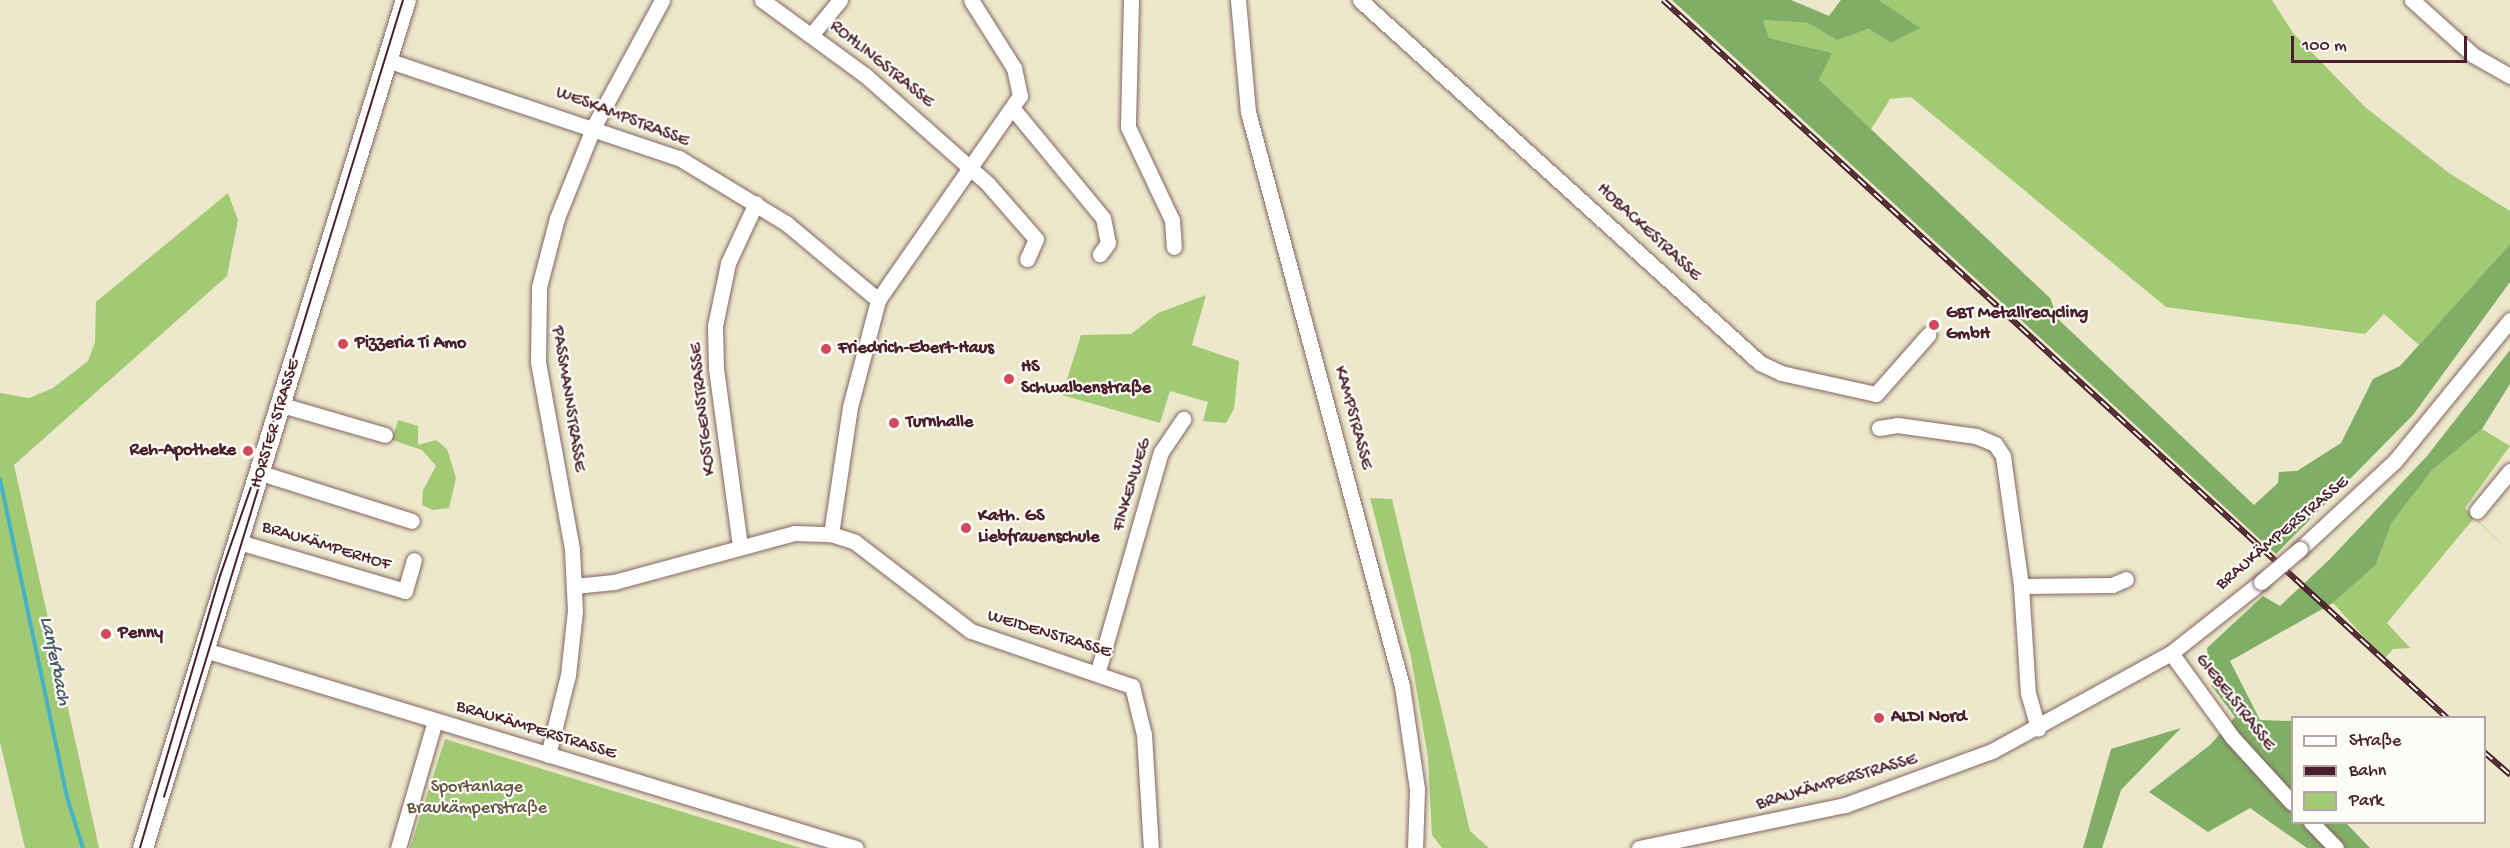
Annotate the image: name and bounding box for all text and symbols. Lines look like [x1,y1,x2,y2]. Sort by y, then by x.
street label: ROHLINGSTRASSE [825,16,937,114]
scale bar [2294,24,2470,62]
text: 100 m [2302,36,2347,57]
street label: WESKAMPSTRASSE [552,83,692,153]
street label: HOBACKESTRASSE [1591,179,1705,287]
place label: GBT Metallrecycling GmbH [1946,304,2088,346]
marker: GBT Metallrecycling GmbH [1927,318,1941,332]
street label: PASSMANNSTRASSE [545,325,589,473]
place label: Pizzeria Ti Amo [355,333,466,355]
marker: Pizzeria Ti Amo [336,337,350,351]
place label: Friedrich-Ebert-Haus [838,338,994,360]
street label: KOSTGENSTRASSE [686,341,722,477]
marker: Friedrich-Ebert-Haus [819,342,833,356]
street label: HORSTER STRASSE [246,357,306,491]
place label: HS Schwalbenstraße [1021,358,1151,400]
street label: KAMPSTRASSE [1328,364,1376,472]
marker: HS Schwalbenstraße [1002,372,1016,386]
place label: Turnhalle [906,412,973,434]
marker: Turnhalle [887,416,901,430]
street label: FINKENWEG [1109,436,1157,534]
place label: Reh-Apotheke [130,440,236,462]
marker: Reh-Apotheke [241,444,255,458]
street label: BRAUKÄMPERSTRASSE [2212,472,2354,596]
place label: Kath. GS Liebfrauenschule [978,507,1100,550]
street label: BRAUKÄMPERHOF [259,517,393,577]
marker: Kath. GS Liebfrauenschule [959,521,973,535]
street label: WEIDENSTRASSE [984,606,1114,664]
water label: Lanferbach [33,614,75,708]
place label: Penny [118,623,163,645]
marker: Penny [99,627,113,641]
street label: GIEBELSTRASSE [2189,650,2279,756]
street label: BRAUKÄMPERSTRASSE [453,696,619,766]
place label: ALDI Nord [1891,707,1967,729]
marker: ALDI Nord [1872,711,1886,725]
legend [2291,716,2486,824]
text: Straße [2349,731,2401,752]
street label: BRAUKÄMPERSTRASSE [1754,750,1920,816]
text: Bahn [2349,761,2386,782]
park label: Sportanlage Braukämperstraße [407,778,547,820]
text: Park [2349,791,2383,812]

